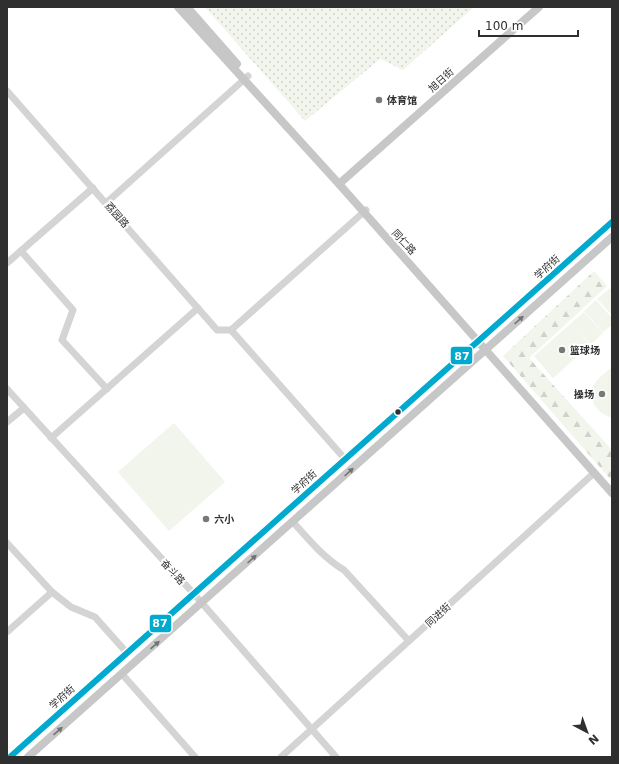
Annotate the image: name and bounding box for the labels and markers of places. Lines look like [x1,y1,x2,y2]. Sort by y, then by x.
marker: 体育馆 [374,95,384,105]
place label: 体育馆 [386,95,417,106]
marker: 篮球场 [557,345,567,355]
place label: 篮球场 [570,345,600,356]
place label: 操场 [574,389,594,400]
marker: 操场 [597,389,607,399]
unlabelled marker [393,407,403,417]
marker: 六小 [201,514,211,524]
place label: 六小 [214,514,235,525]

